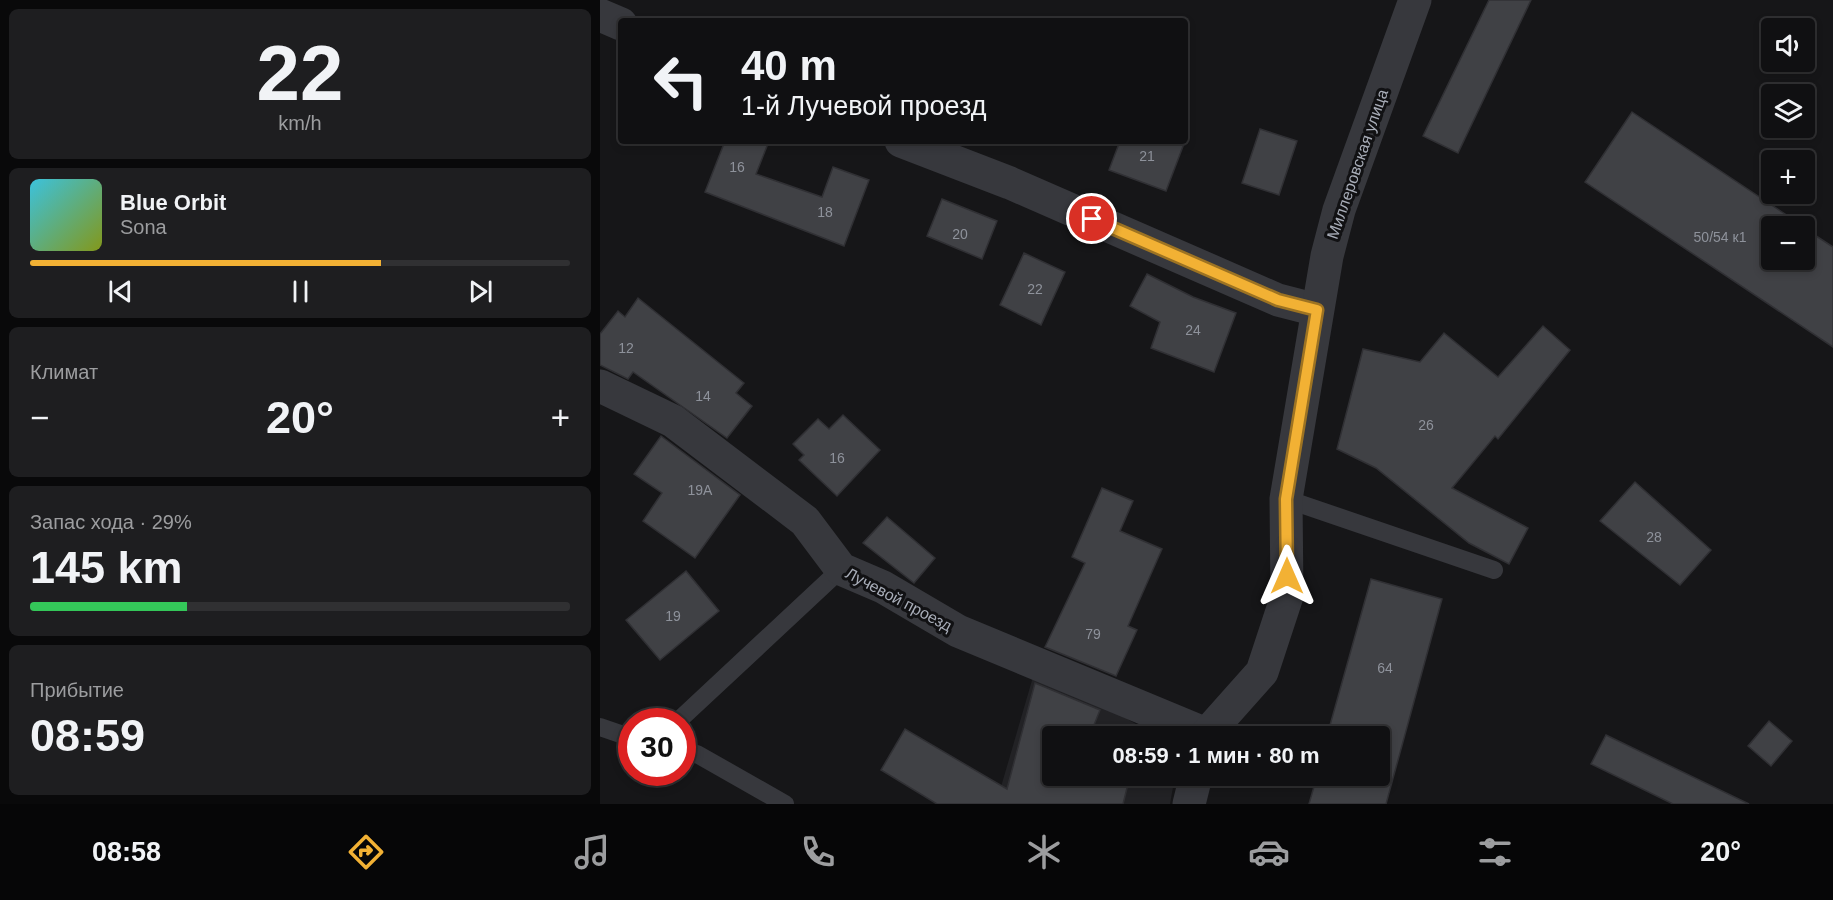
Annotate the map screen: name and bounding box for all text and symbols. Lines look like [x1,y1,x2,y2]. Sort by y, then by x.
map controls [1761,18,1815,270]
button: sound [1761,18,1815,72]
text: 22 [257,29,343,117]
icon: left [642,42,720,120]
text: 40 m [741,42,837,89]
button: layers [1761,84,1815,138]
street label: Миллеровская улица [1324,87,1391,241]
text: 1-й Лучевой проезд [741,91,986,121]
text: km/h [278,112,322,134]
house number: 21 [1139,148,1155,164]
button: + [1761,150,1815,204]
house number: 16 [729,159,745,175]
text: Blue Orbit [120,190,226,215]
pin [1066,193,1117,244]
icon: arrive [1075,202,1108,235]
house number: 18 [817,204,833,220]
text: Sona [120,216,167,238]
button: − [1761,216,1815,270]
house number: 20 [952,226,968,242]
house number: 50/54 к1 [1694,229,1747,245]
icon: previous [104,275,137,308]
icon: pause [284,275,317,308]
icon: next [464,275,497,308]
house number: 22 [1027,281,1043,297]
house number: 24 [1185,322,1201,338]
house number: 12 [618,340,634,356]
text: Климат [30,361,98,383]
house number: 14 [695,388,711,404]
text: 20° [266,392,334,443]
text: − [30,399,49,436]
text: + [551,399,570,436]
house number: 26 [1418,417,1434,433]
house number: 16 [829,450,845,466]
house number: 19А [688,482,713,498]
text: Запас хода · 29% [30,511,192,533]
house number: 28 [1646,529,1662,545]
text: 145 km [30,542,183,593]
position arrow [1255,544,1319,608]
street label: Лучевой проезд [843,564,955,635]
house number: 19 [665,608,681,624]
house number: 79 [1085,626,1101,642]
house number: 64 [1377,660,1393,676]
text: Прибытие [30,679,124,701]
speed limit sign: 30 [618,708,696,786]
text: 08:59 [30,710,145,761]
text: 08:59 · 1 мин · 80 m [1113,743,1319,768]
icon: directions [345,831,387,873]
icon: music [571,831,613,873]
icon: phone [797,831,839,873]
icon: climate [1023,831,1065,873]
icon: car [1248,831,1290,873]
icon: filters [1474,831,1516,873]
text: 08:58 [92,837,161,867]
text: 20° [1700,837,1741,867]

